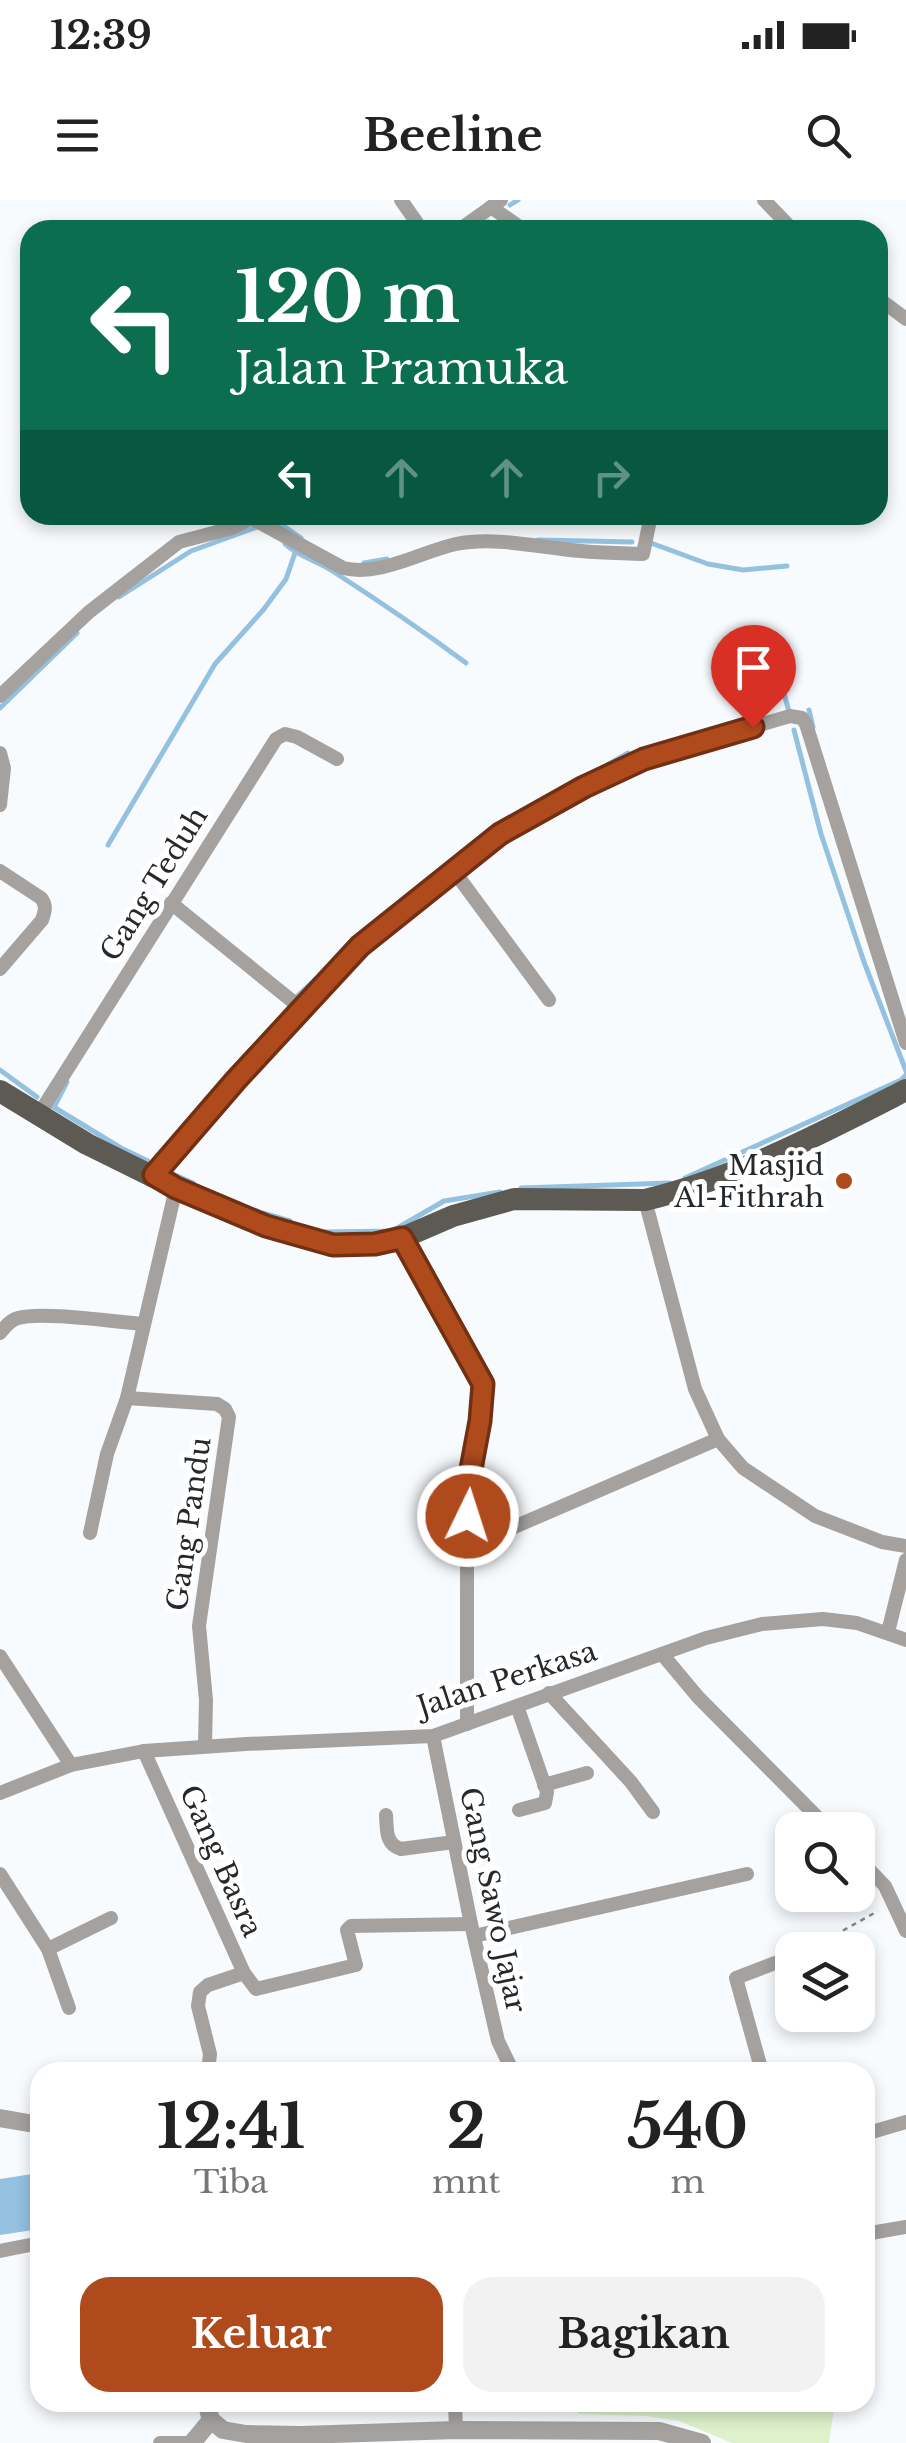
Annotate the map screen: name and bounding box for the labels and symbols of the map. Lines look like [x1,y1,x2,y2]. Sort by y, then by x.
pin [711,625,796,728]
street label: Gang Teduh [93,800,215,968]
place label: Masjid Al-Fithrah [673,1148,824,1215]
marker: Masjid Al-Fithrah [833,1170,855,1192]
street label: Gang Pandu [159,1435,219,1613]
position arrow [416,1464,520,1568]
street label: Jalan Perkasa [409,1633,601,1726]
street label: Gang Basra [172,1780,270,1943]
street label: Gang Sawo Jajar [452,1784,534,2016]

